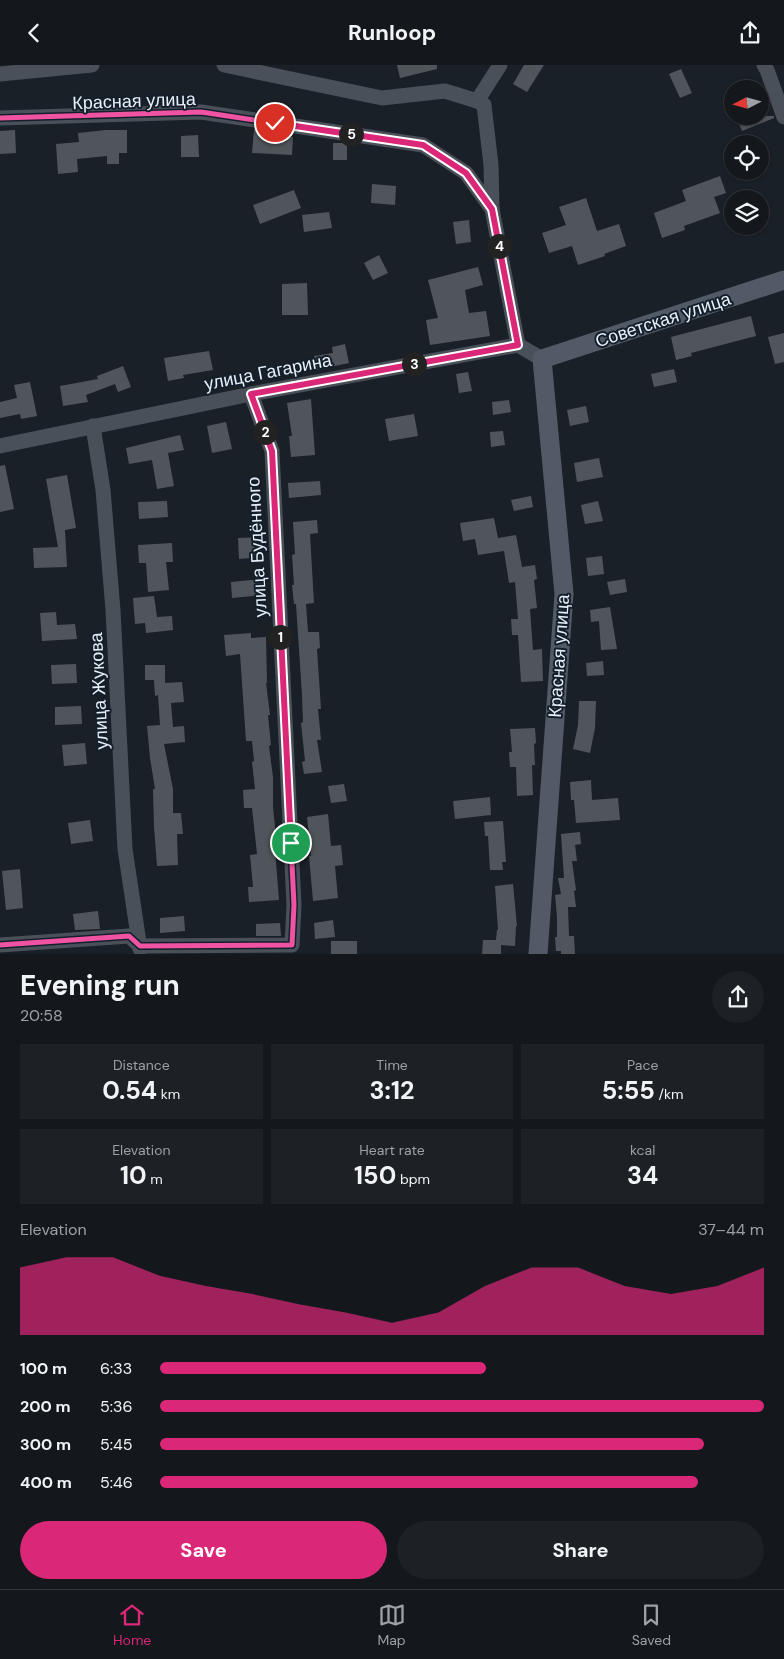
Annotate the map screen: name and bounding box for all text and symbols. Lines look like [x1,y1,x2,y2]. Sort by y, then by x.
text: Runloop [348,18,436,47]
icon: back [20,19,48,47]
icon: share [736,19,764,47]
north arrow [724,80,769,125]
map controls [724,80,769,235]
street label: Красная улица [72,87,197,115]
pin [254,102,296,144]
icon: check [261,109,289,137]
pin: 5 [338,121,364,147]
text: 5 [347,125,356,143]
button: locate [724,135,769,180]
button: layers [724,190,769,235]
pin: 4 [486,233,512,259]
text: 4 [495,237,504,255]
street label: Советская улица [592,286,735,353]
street label: улица Гагарина [202,348,335,396]
pin: 3 [402,351,426,377]
text: 3 [410,355,419,373]
pin: 2 [252,419,278,445]
text: 2 [261,423,270,441]
street label: улица Будённого [241,476,273,618]
street label: Красная улица [543,593,575,718]
pin: 1 [268,625,292,649]
text: 1 [278,628,283,646]
street label: улица Жукова [84,631,114,750]
pin [270,822,312,864]
icon: arrive [277,829,305,857]
text: Evening run [20,967,180,1004]
button: share [712,971,764,1023]
text: 20:58 [20,1005,63,1026]
text: Distance [113,1056,170,1074]
text: Time [376,1056,408,1074]
text: Pace [627,1056,658,1074]
text: 0.54 [102,1074,157,1107]
text: 3:12 [370,1074,414,1107]
text: 5:55 [602,1074,655,1107]
text: km [157,1085,180,1103]
text: /km [655,1085,684,1103]
text: Elevation [112,1141,171,1159]
text: Heart rate [359,1141,425,1159]
text: kcal [630,1141,655,1159]
text: 10 [120,1159,147,1192]
text: 150 [354,1159,396,1192]
text: 34 [627,1159,658,1192]
text: m [147,1170,163,1188]
text: bpm [396,1170,430,1188]
text: Elevation [20,1219,87,1240]
text: 37–44 m [698,1219,764,1240]
text: 100 m [20,1358,67,1379]
text: 6:33 [100,1358,132,1379]
text: 200 m [20,1396,71,1417]
text: 5:36 [100,1396,133,1417]
text: 300 m [20,1434,71,1455]
text: 5:45 [100,1434,132,1455]
text: 400 m [20,1472,72,1493]
text: 5:46 [100,1472,133,1493]
button: Save [20,1521,387,1579]
button: Share [397,1521,764,1579]
tab: Home [113,1601,151,1649]
tab: Map [377,1601,406,1649]
tab: Saved [632,1601,671,1649]

